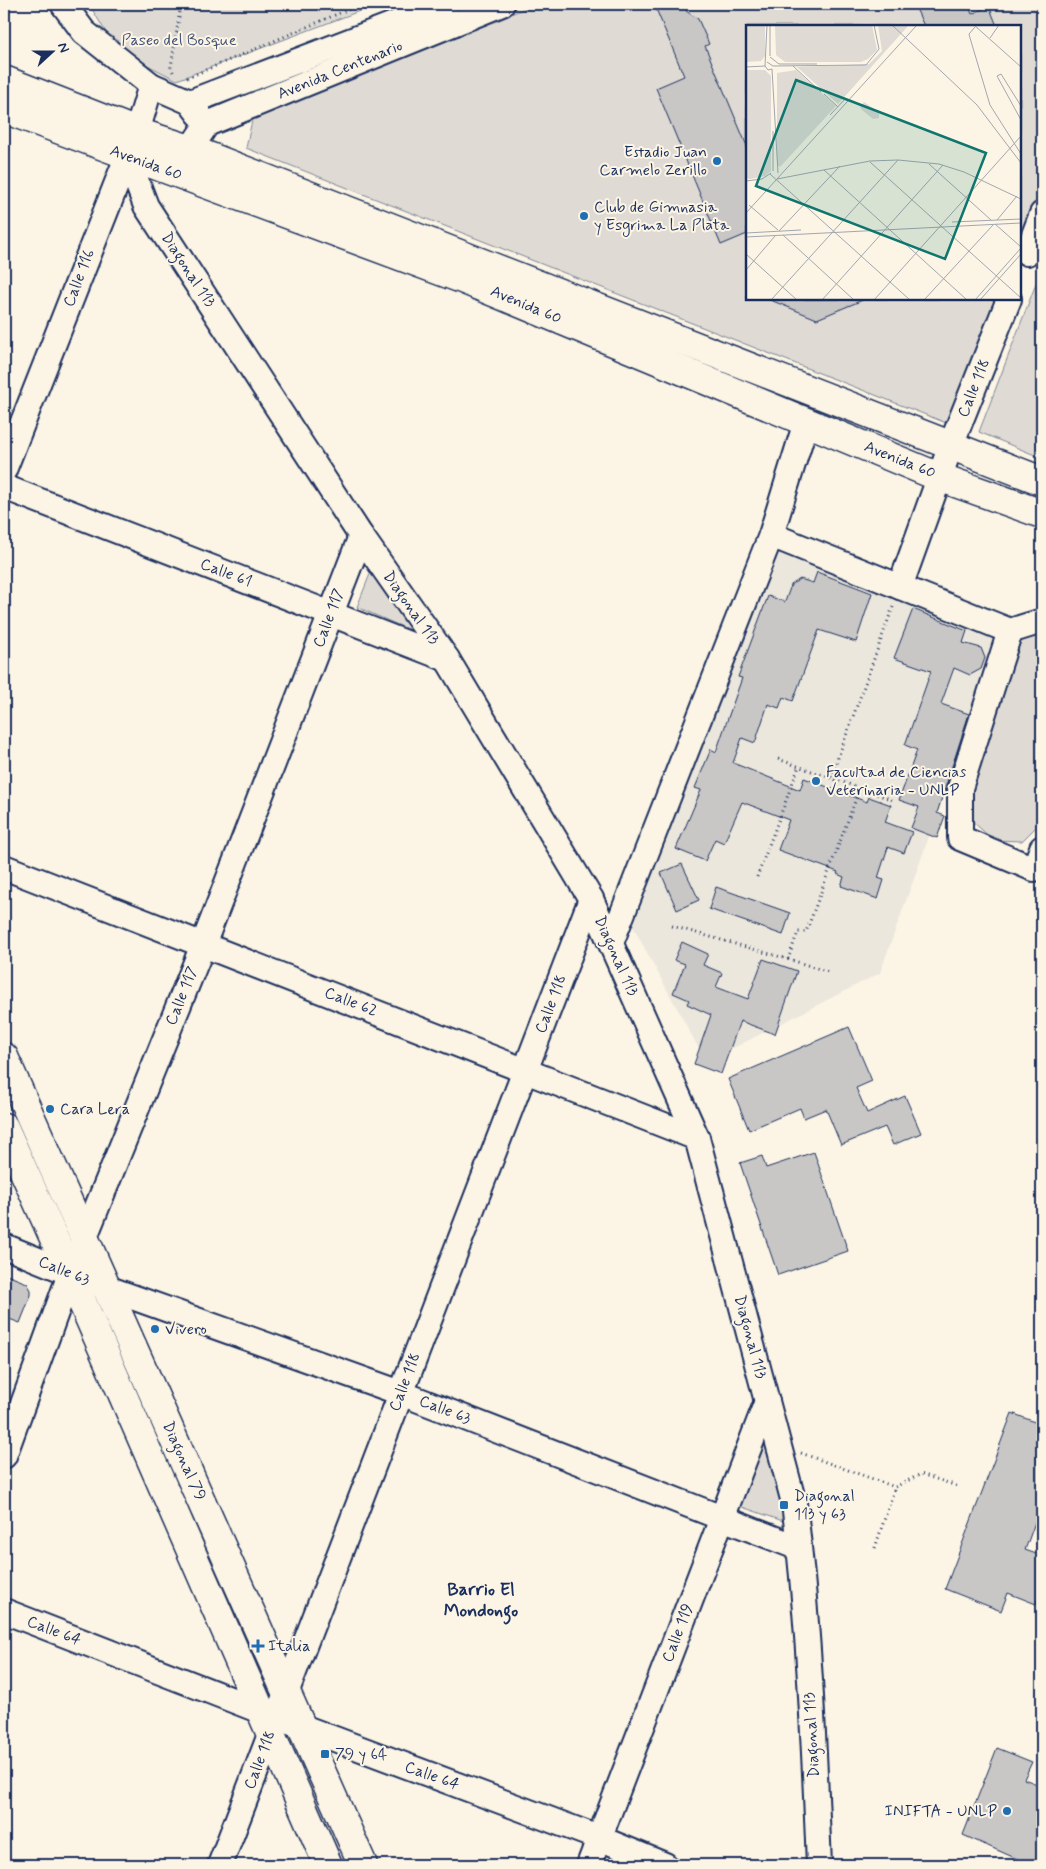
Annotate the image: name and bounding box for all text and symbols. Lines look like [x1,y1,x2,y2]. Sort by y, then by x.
inset map [746,25,1021,300]
north arrow [28,28,78,78]
park label: Paseo del Bosque [121,30,237,51]
street label: Avenida Centenario [274,35,406,105]
text: N [53,40,73,55]
street label: Avenida 60 [107,140,185,186]
place label: Estadio Juan Carmelo Zerillo [599,142,707,181]
marker: Estadio Juan Carmelo Zerillo [711,155,723,167]
place label: Club de Gimnasia y Esgrima La Plata [594,197,730,237]
marker: Club de Gimnasia y Esgrima La Plata [578,210,590,222]
street label: Diagonal 113 [155,228,220,313]
street label: Calle 116 [58,246,100,310]
street label: Avenida 60 [487,281,565,329]
street label: Calle 118 [953,356,995,420]
street label: Avenida 60 [861,436,939,484]
street label: Calle 61 [197,554,255,592]
street label: Diagonal 113 [377,567,444,650]
street label: Calle 117 [308,585,350,651]
place label: Facultad de Ciencias Veterinaria - UNLP [826,762,966,801]
marker: Facultad de Ciencias Veterinaria - UNLP [810,775,822,787]
street label: Diagonal 113 [588,913,643,1000]
street label: Calle 117 [161,963,203,1029]
street label: Calle 118 [530,972,572,1036]
street label: Calle 62 [321,982,381,1022]
place label: Cara Lera [60,1099,130,1120]
marker: Cara Lera [44,1103,56,1115]
street label: Calle 63 [35,1251,93,1291]
street label: Diagonal 113 [728,1293,771,1382]
place label: Vivero [165,1319,207,1340]
marker: Vivero [149,1323,161,1335]
street label: Calle 118 [384,1350,426,1414]
street label: Calle 63 [416,1391,474,1430]
street label: Diagonal 79 [156,1418,211,1504]
place label: Diagonal 113 y 63 [794,1486,855,1525]
marker: Diagonal 113 y 63 [778,1499,790,1511]
district label: Barrio El Mondongo [444,1578,518,1625]
street label: Calle 119 [657,1601,699,1665]
street label: Calle 64 [24,1611,84,1651]
place label: Italia [268,1636,310,1657]
marker: Italia [252,1640,264,1652]
street label: Diagonal 113 [799,1691,826,1778]
street label: Calle 118 [239,1728,281,1792]
place label: 79 y 64 [335,1744,387,1765]
marker: 79 y 64 [319,1748,331,1760]
street label: Calle 64 [402,1756,462,1796]
place label: INIFTA - UNLP [885,1801,998,1822]
marker: INIFTA - UNLP [1001,1805,1013,1817]

